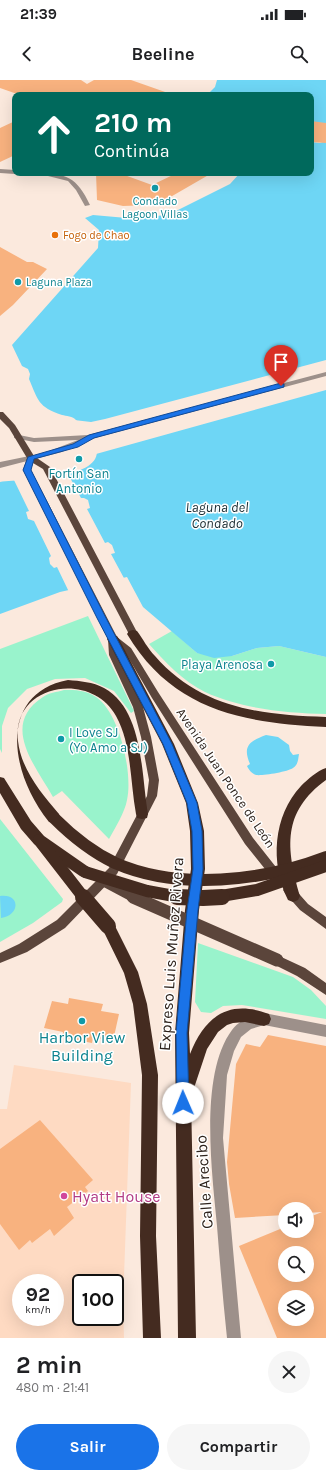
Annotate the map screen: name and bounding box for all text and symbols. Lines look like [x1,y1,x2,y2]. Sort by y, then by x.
text: 21:39 [20,5,57,23]
icon: back [16,43,38,65]
text: Beeline [132,43,194,65]
icon: search [288,43,310,65]
text: 210 m [94,106,172,139]
icon: ahead [28,108,80,160]
text: Continúa [94,140,170,162]
marker: Condado Lagoon Villas [150,183,160,193]
place label: Condado Lagoon Villas [122,195,188,221]
place label: Fogo de Chao [63,229,130,242]
marker: Fogo de Chao [50,230,60,240]
place label: Laguna Plaza [26,276,92,289]
marker: Laguna Plaza [13,277,23,287]
pin [264,345,298,386]
icon: arrive [270,351,292,373]
marker: Fortín San Antonio [74,454,84,464]
place label: Fortín San Antonio [49,466,109,496]
water label: Laguna del Condado [186,499,249,532]
place label: Playa Arenosa [181,657,263,672]
marker: Playa Arenosa [266,659,276,669]
street label: Avenida Juan Ponce de León [174,705,278,851]
place label: I Love SJ (Yo Amo a SJ) [69,725,148,755]
marker: I Love SJ (Yo Amo a SJ) [56,734,66,744]
street label: Expreso Luis Muñoz Rivera [155,857,187,1051]
marker: Harbor View Building [77,1016,87,1026]
place label: Harbor View Building [39,1028,126,1065]
position arrow [162,1082,204,1124]
street label: Calle Arecibo [191,1134,217,1230]
place label: Hyatt House [72,1187,161,1206]
marker: Hyatt House [59,1191,69,1201]
map controls [278,1202,314,1326]
button: sound [278,1202,314,1238]
button: search [278,1246,314,1282]
speed limit sign: 100 [72,1274,124,1326]
text: 92 [26,1283,50,1306]
button: layers [278,1290,314,1326]
text: km/h [25,1304,51,1316]
text: 2 min [16,1351,82,1379]
button: close [268,1351,310,1393]
text: 480 m · 21:41 [16,1380,89,1395]
button: Salir [16,1424,159,1470]
button: Compartir [167,1424,310,1470]

